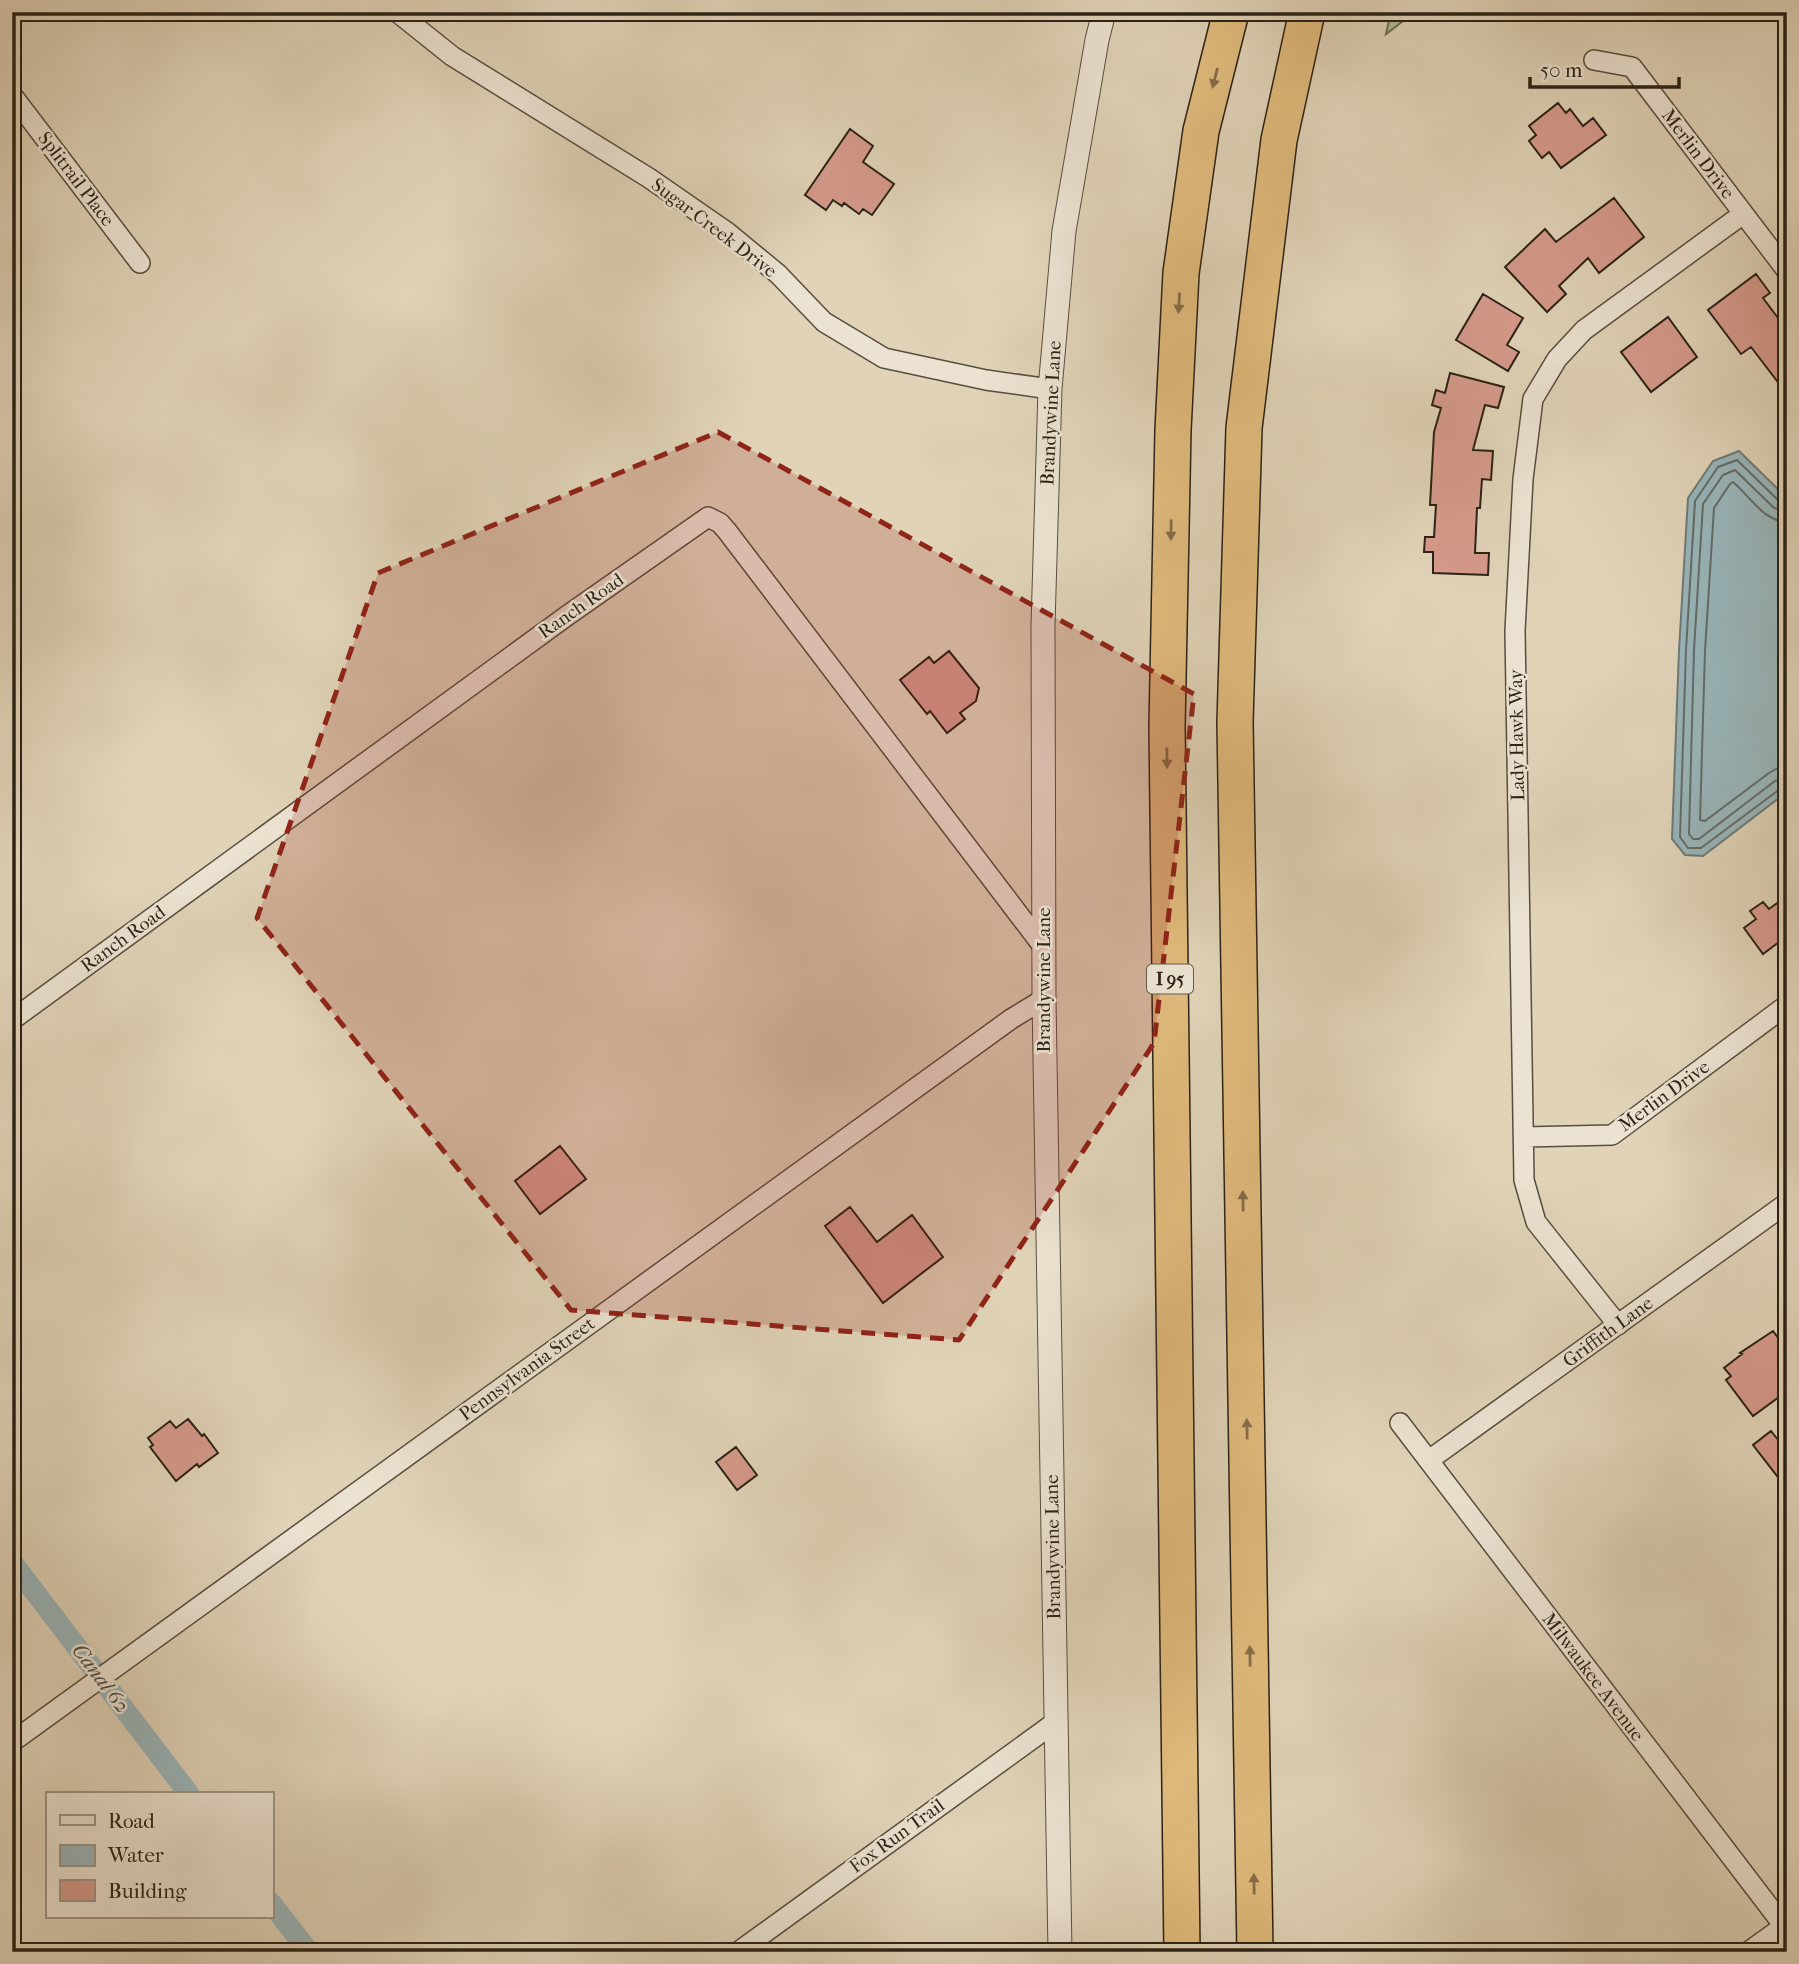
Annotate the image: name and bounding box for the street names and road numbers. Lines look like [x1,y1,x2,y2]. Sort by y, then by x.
street label: Merlin Drive [1657,105,1739,203]
street label: Splitrail Place [33,127,119,231]
street label: Sugar Creek Drive [647,174,781,282]
street label: Brandywine Lane [1036,340,1066,486]
street label: Ranch Road [534,568,628,643]
street label: Lady Hawk Way [1505,668,1529,801]
street label: Ranch Road [76,901,170,977]
street label: Brandywine Lane [1033,907,1055,1053]
road number: I 95 [1147,964,1193,994]
street label: Merlin Drive [1614,1056,1714,1136]
street label: Griffith Lane [1559,1292,1657,1372]
street label: Pennsylvania Street [455,1312,599,1426]
street label: Brandywine Lane [1041,1474,1065,1620]
street label: Milwaukee Avenue [1538,1608,1648,1746]
street label: Fox Run Trail [845,1794,949,1878]

